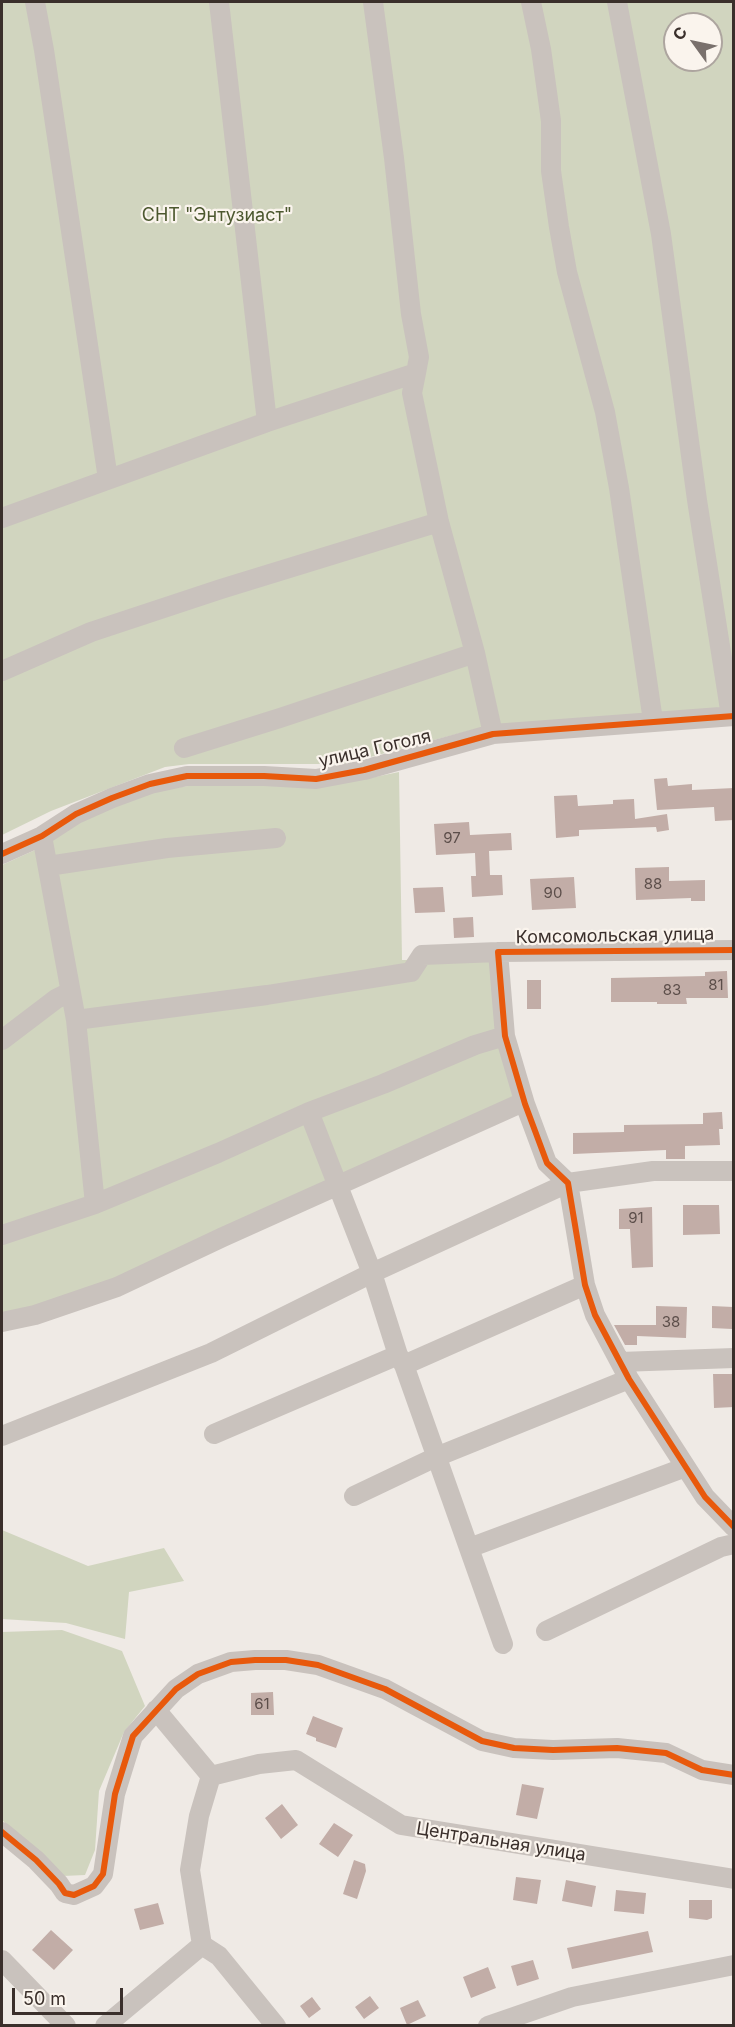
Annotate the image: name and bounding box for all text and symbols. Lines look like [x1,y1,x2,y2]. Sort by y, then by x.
north arrow [663,12,723,72]
text: С [668,23,691,44]
park label: СНТ "Энтузиаст" [142,205,292,227]
street label: улица Гоголя [317,726,433,772]
house number: 97 [443,829,461,847]
house number: 88 [644,875,662,893]
house number: 90 [544,884,562,902]
street label: Комсомольская улица [516,923,714,949]
house number: 81 [708,976,724,994]
house number: 83 [663,981,681,999]
house number: 91 [628,1209,644,1227]
house number: 38 [662,1313,680,1331]
house number: 61 [254,1695,270,1713]
street label: Центральная улица [415,1818,587,1866]
scale bar [15,1976,126,2014]
text: 50 m [23,1988,66,2009]

